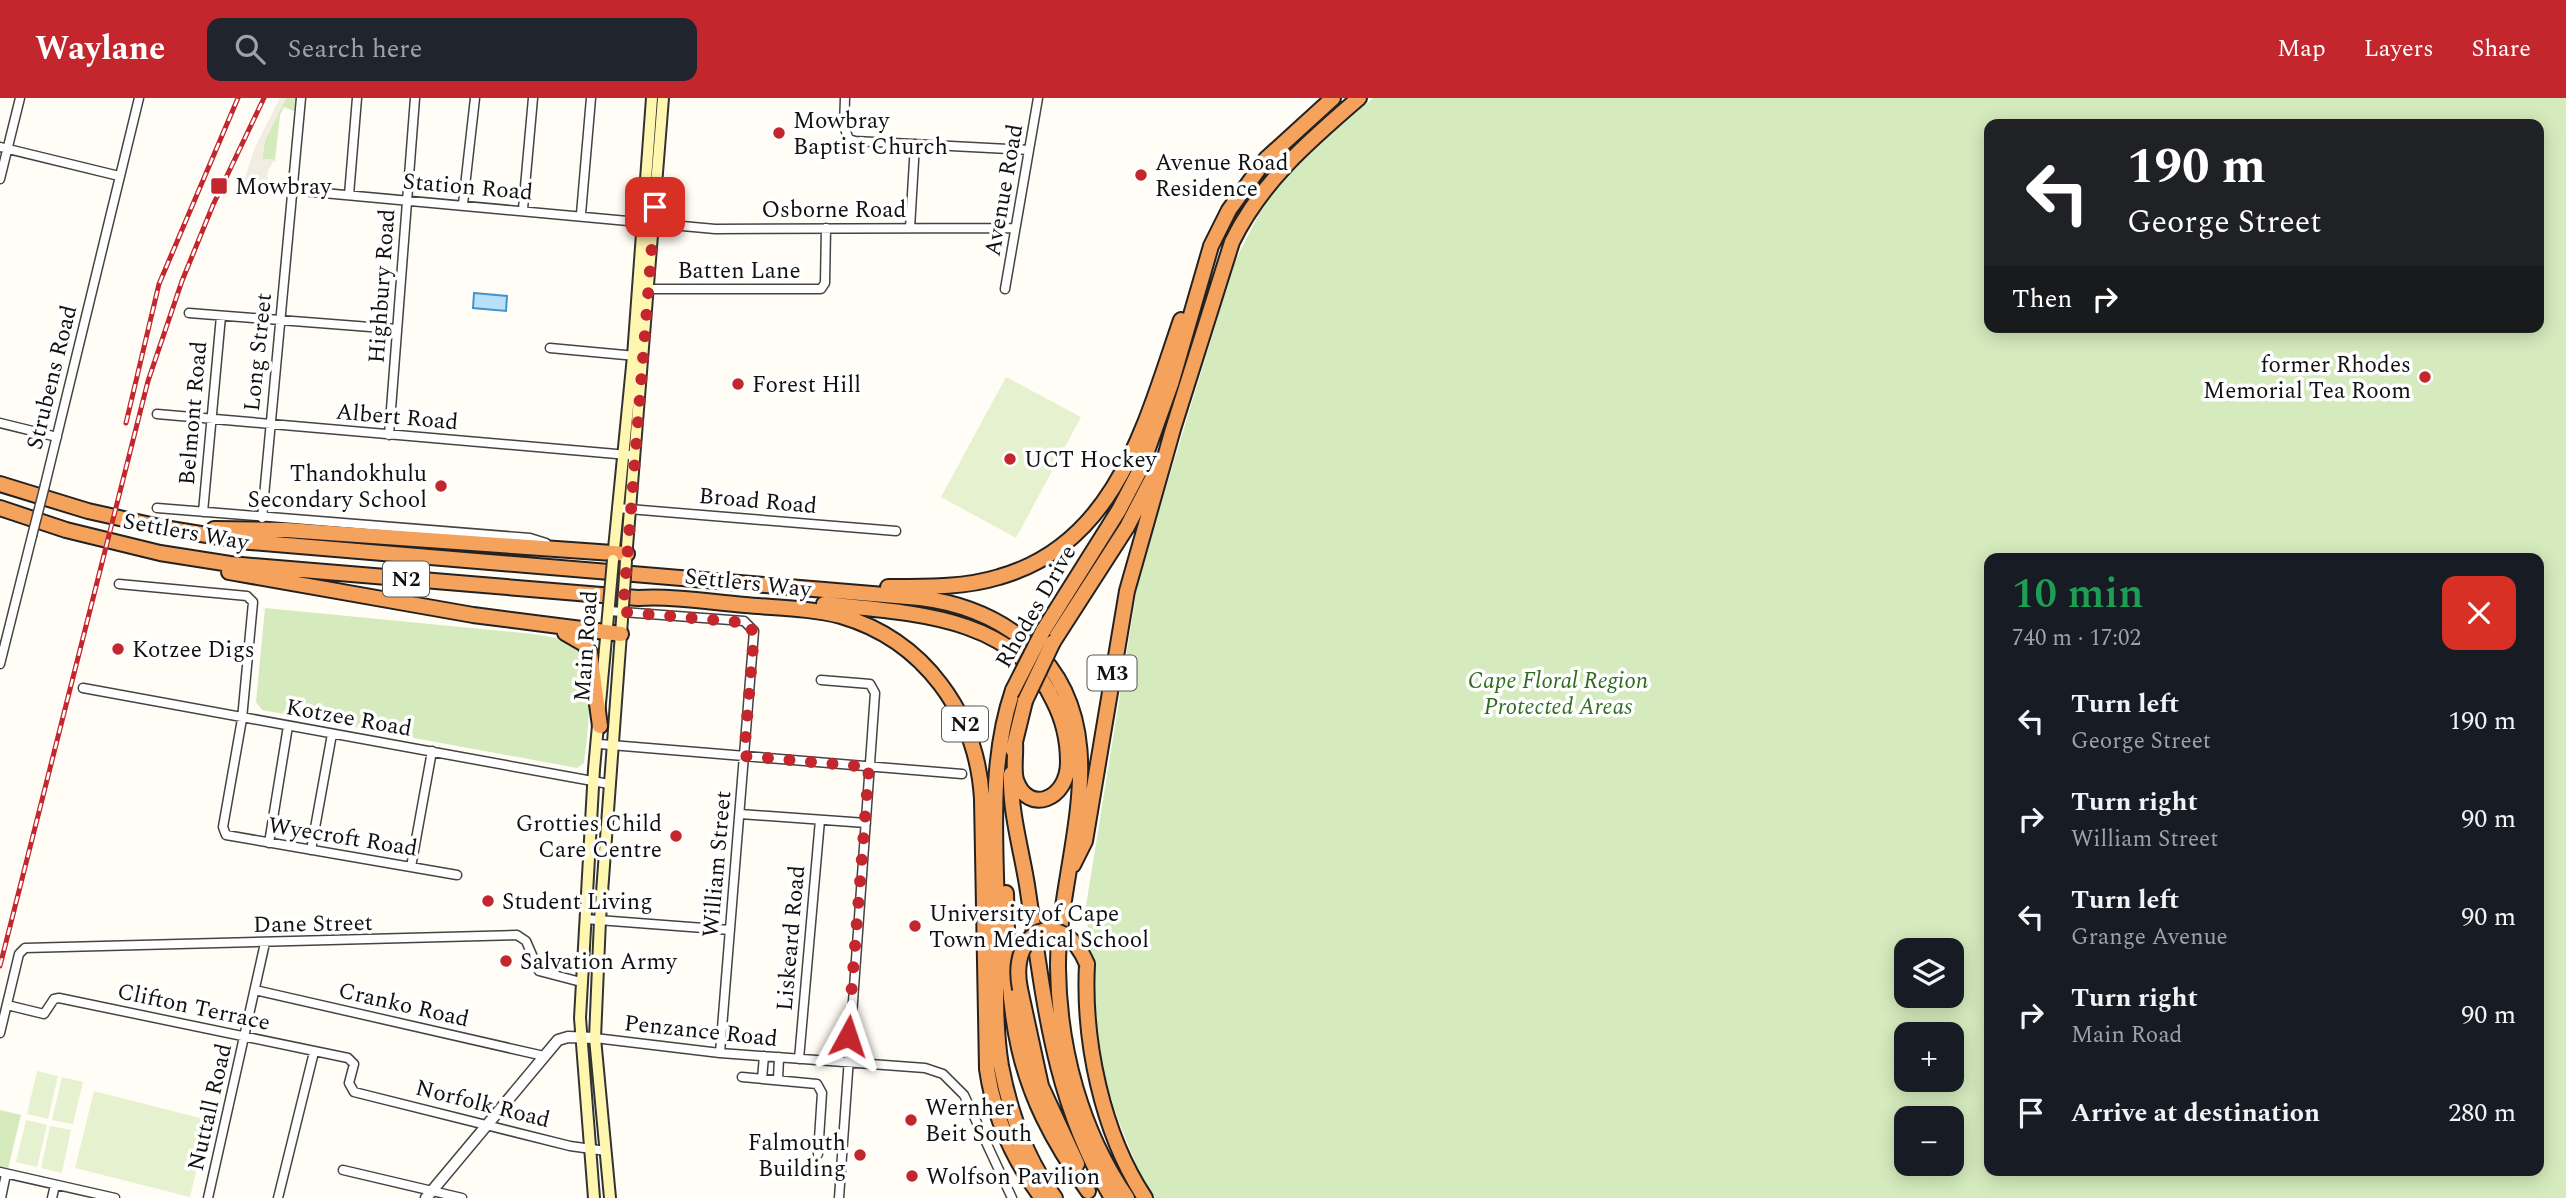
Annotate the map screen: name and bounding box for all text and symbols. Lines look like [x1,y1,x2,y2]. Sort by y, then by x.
search box [207,18,697,81]
text: Waylane [35,24,165,74]
text: Search here [287,29,422,69]
icon: search [231,30,269,68]
text: Map [2277,31,2326,67]
text: Layers [2364,31,2434,67]
text: Share [2472,31,2531,67]
place label: Mowbray Baptist Church [793,104,948,165]
street label: Avenue Road [976,121,1033,259]
marker: Mowbray Baptist Church [771,125,787,141]
text: 190 m [2127,130,2266,205]
place label: Avenue Road Residence [1155,146,1289,207]
icon: left [2012,147,2103,238]
street label: Station Road [401,164,535,211]
marker: Avenue Road Residence [1133,167,1149,183]
place label: Mowbray [235,170,332,205]
marker: Mowbray [209,176,229,196]
pin [625,177,685,237]
icon: arrive [636,188,674,226]
street label: Osborne Road [762,193,907,228]
text: George Street [2127,198,2322,247]
street label: Highbury Road [360,208,405,365]
street label: Batten Lane [677,254,801,289]
text: Then [2012,279,2072,319]
icon: right [2086,280,2124,318]
street label: Long Street [235,291,282,413]
street label: Strubens Road [18,301,87,453]
street label: Belmont Road [170,339,217,487]
place label: former Rhodes Memorial Tea Room [2203,348,2411,409]
place label: Forest Hill [752,368,861,403]
marker: former Rhodes Memorial Tea Room [2417,369,2433,385]
marker: Forest Hill [730,376,746,392]
street label: Albert Road [334,395,460,440]
place label: UCT Hockey [1024,443,1158,478]
marker: UCT Hockey [1002,451,1018,467]
place label: Thandokhulu Secondary School [248,457,427,518]
marker: Thandokhulu Secondary School [433,478,449,494]
street label: Broad Road [697,479,819,524]
street label: Settlers Way [120,504,252,561]
street label: Rhodes Drive [987,539,1086,675]
street label: Settlers Way [683,559,814,608]
road number: N2 [383,561,429,596]
text: 10 min [2012,563,2144,626]
button: close [2442,576,2516,650]
street label: Main Road [565,589,608,703]
text: 740 m · 17:02 [2012,621,2141,656]
place label: Kotzee Digs [132,633,255,668]
marker: Kotzee Digs [110,641,126,657]
road number: M3 [1088,656,1136,690]
park label: Cape Floral Region Protected Areas [1468,664,1648,725]
text: Turn left [2071,684,2179,724]
street label: Kotzee Road [283,690,415,747]
text: 190 m [2448,701,2516,741]
icon: left [2012,702,2050,740]
road number: N2 [942,706,988,742]
text: George Street [2071,724,2211,759]
text: Turn right [2071,782,2198,822]
street label: William Street [694,789,741,939]
text: 90 m [2461,799,2516,839]
icon: right [2012,800,2050,838]
place label: Grotties Child Care Centre [516,807,662,868]
street label: Wyecroft Road [266,808,420,867]
text: William Street [2071,822,2218,857]
marker: Grotties Child Care Centre [668,828,684,844]
street label: Liskeard Road [768,864,815,1012]
text: Turn left [2071,880,2179,920]
place label: Student Living [502,885,653,920]
marker: Student Living [480,893,496,909]
place label: University of Cape Town Medical School [929,897,1149,958]
text: 90 m [2461,897,2516,937]
icon: left [2012,898,2050,936]
street label: Dane Street [253,906,373,943]
marker: University of Cape Town Medical School [907,918,923,934]
text: Grange Avenue [2071,920,2228,955]
map controls [1894,938,1964,1176]
button: layers [1894,938,1964,1008]
place label: Salvation Army [520,945,678,980]
marker: Salvation Army [498,953,514,969]
street label: Cranko Road [335,973,473,1038]
street label: Clifton Terrace [114,974,273,1041]
text: Turn right [2071,978,2198,1018]
text: 90 m [2461,995,2516,1035]
icon: right [2012,996,2050,1034]
position arrow [811,999,885,1073]
street label: Penzance Road [622,1006,779,1057]
text: Main Road [2071,1018,2182,1053]
button: + [1894,1022,1964,1092]
street label: Nuttall Road [179,1040,242,1175]
street label: Norfolk Road [412,1071,554,1138]
place label: Wernher Beit South [925,1091,1032,1152]
text: Arrive at destination [2071,1093,2320,1133]
text: 280 m [2448,1093,2516,1133]
icon: arrive [2012,1094,2050,1132]
button: − [1894,1106,1964,1176]
marker: Wernher Beit South [903,1112,919,1128]
place label: Falmouth Building [748,1126,846,1187]
marker: Falmouth Building [852,1147,868,1163]
place label: Wolfson Pavilion [926,1160,1100,1195]
marker: Wolfson Pavilion [904,1168,920,1184]

